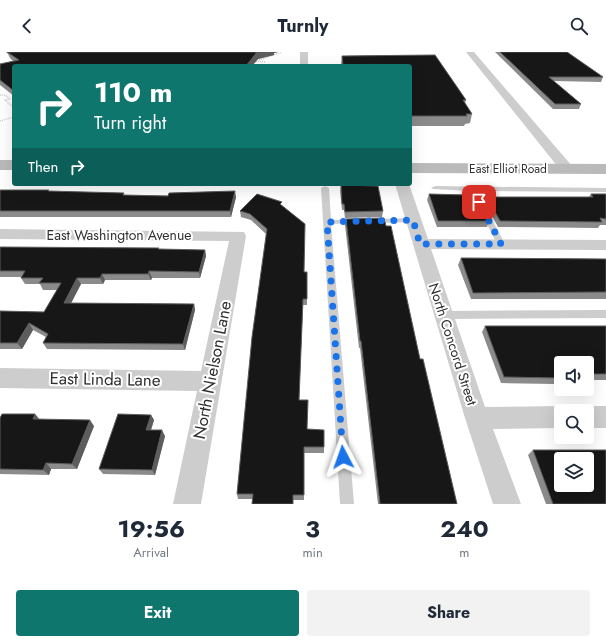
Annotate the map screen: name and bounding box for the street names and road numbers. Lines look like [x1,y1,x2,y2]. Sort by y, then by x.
street label: East Elliot Road [469,160,547,178]
street label: East Washington Avenue [47,225,191,245]
street label: North Concord Street [424,280,482,408]
street label: North Nielson Lane [187,299,237,441]
street label: East Linda Lane [49,366,161,392]

